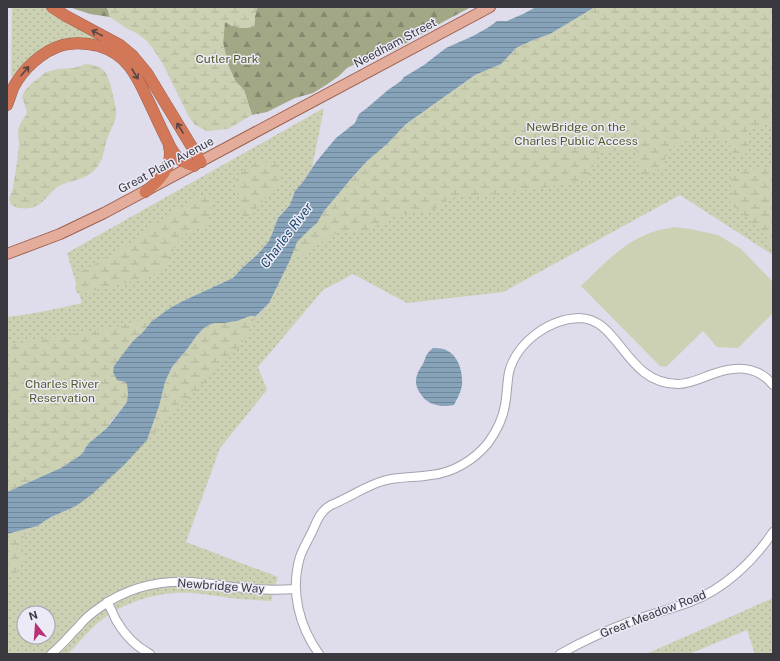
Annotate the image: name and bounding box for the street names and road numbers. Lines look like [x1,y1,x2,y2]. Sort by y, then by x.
street label: Needham Street [351,15,439,71]
street label: Great Plain Avenue [116,134,216,196]
street label: Newbridge Way [177,576,266,596]
street label: Great Meadow Road [598,587,708,641]

